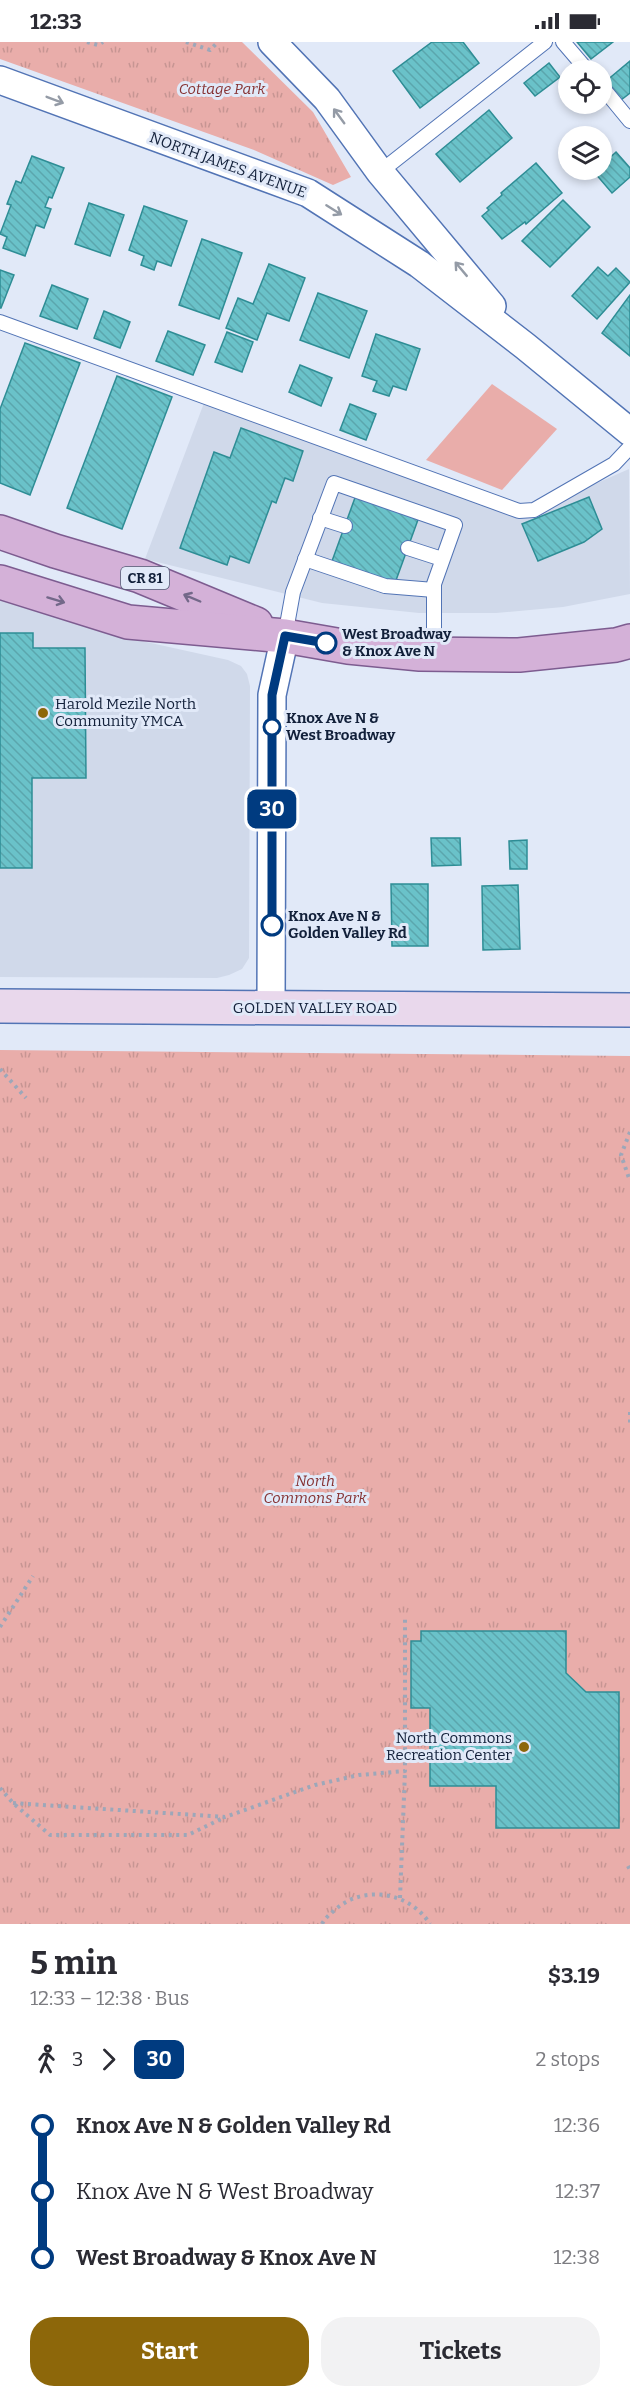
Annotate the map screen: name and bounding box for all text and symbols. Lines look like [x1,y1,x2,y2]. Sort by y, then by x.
text: 12:33 [30,8,82,35]
map controls [558,60,612,180]
button: locate [558,60,612,114]
park label: Cottage Park [179,80,266,98]
one-way arrow [45,96,64,107]
one-way arrow [333,109,345,125]
button: layers [558,126,612,180]
street label: NORTH JAMES AVENUE [147,128,309,202]
one-way arrow [325,203,342,216]
one-way arrow [454,261,467,277]
road number: CR 81 [121,567,169,589]
one-way arrow [184,591,202,603]
one-way arrow [46,595,65,606]
place label: West Broadway & Knox Ave N [342,625,452,660]
marker: West Broadway & Knox Ave N [315,632,337,654]
place label: Harold Mezile North Community YMCA [55,695,197,730]
marker: Harold Mezile North Community YMCA [36,706,50,720]
place label: Knox Ave N & West Broadway [286,709,396,744]
marker: Knox Ave N & West Broadway [263,718,281,736]
line badge: 30 [245,790,299,828]
text: 30 [259,796,285,822]
place label: Knox Ave N & Golden Valley Rd [288,907,407,942]
marker: Knox Ave N & Golden Valley Rd [261,914,283,936]
street label: GOLDEN VALLEY ROAD [233,999,397,1017]
park label: North Commons Park [263,1472,367,1507]
place label: North Commons Recreation Center [386,1729,512,1764]
marker: North Commons Recreation Center [517,1740,531,1754]
text: 5 min [30,1943,117,1983]
text: $3.19 [548,1962,600,1989]
text: 12:33 – 12:38 · Bus [30,1986,189,2010]
icon: walk [30,2043,63,2076]
icon: forward [92,2043,125,2076]
text: 30 [146,2046,172,2072]
text: 3 [72,2047,83,2071]
text: 2 stops [536,2047,600,2071]
text: Knox Ave N & Golden Valley Rd [76,2112,391,2139]
text: 12:36 [554,2113,600,2137]
text: Knox Ave N & West Broadway [76,2178,373,2205]
text: 12:37 [555,2179,600,2203]
text: West Broadway & Knox Ave N [76,2244,377,2271]
text: 12:38 [553,2245,600,2269]
button: Start [30,2317,309,2386]
button: Tickets [321,2317,600,2386]

